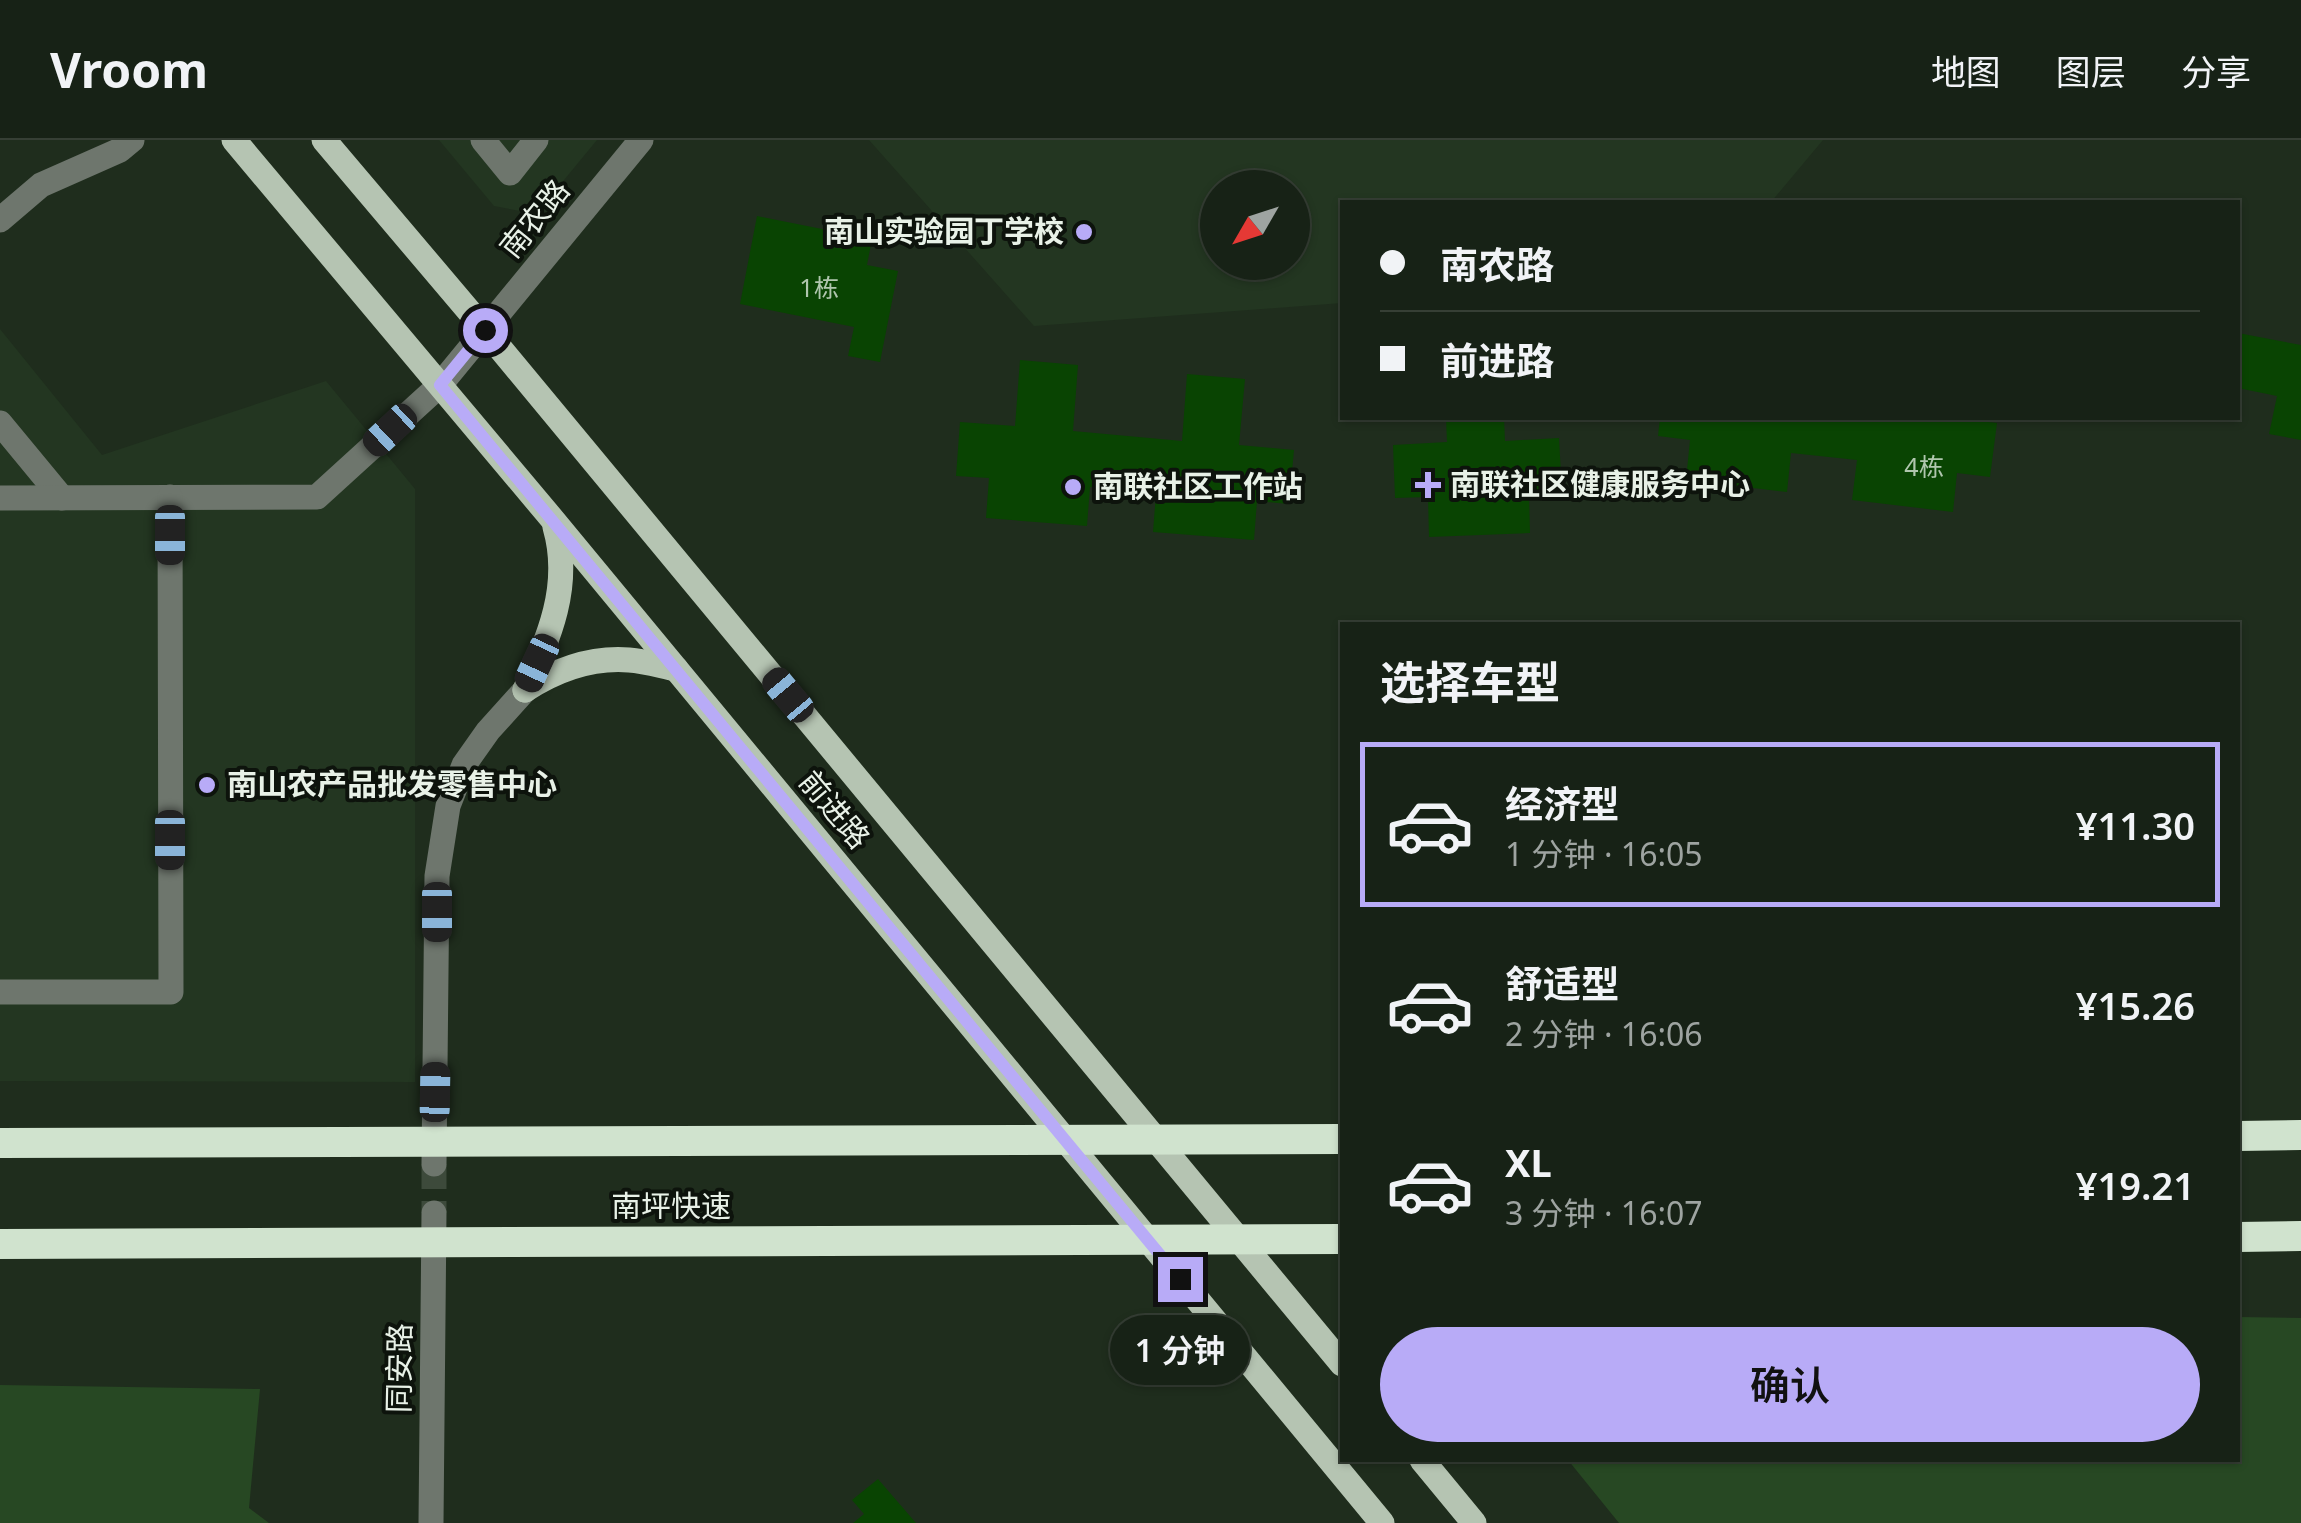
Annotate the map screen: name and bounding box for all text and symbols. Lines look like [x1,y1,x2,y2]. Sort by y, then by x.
text: Vroom [50,37,208,102]
text: 地图 [1931,48,2001,95]
text: 图层 [2056,48,2126,95]
text: 分享 [2181,48,2251,95]
street label: 南农路 [490,170,578,266]
north arrow [1200,170,1310,280]
map controls [1200,170,1310,280]
place label: 南山实验园丁学校 [824,210,1064,251]
marker: 南山实验园丁学校 [1073,221,1095,243]
text: 南农路 [1440,238,1554,290]
house number: 1栋 [799,270,839,304]
route start [463,308,508,353]
text: 前进路 [1440,334,1554,386]
car [358,399,422,461]
house number: 4栋 [1904,449,1944,483]
place label: 南联社区健康服务中心 [1450,463,1750,504]
place label: 南联社区工作站 [1093,465,1303,506]
marker: 南联社区健康服务中心 [1415,472,1441,498]
marker: 南联社区工作站 [1062,476,1084,498]
car [155,505,185,565]
car [511,629,563,697]
text: 选择车型 [1380,651,1560,712]
car [757,662,819,728]
street label: 前进路 [791,761,880,857]
place label: 南山农产品批发零售中心 [227,763,557,804]
marker: 南山农产品批发零售中心 [196,774,218,796]
text: 经济型 [1505,777,1619,829]
icon: car [1385,780,1475,870]
text: ¥11.30 [2076,799,2195,851]
car [155,810,185,870]
text: 1 分钟 · 16:05 [1505,832,1703,875]
car [422,882,452,942]
text: 舒适型 [1505,957,1619,1009]
icon: car [1385,960,1475,1050]
text: ¥15.26 [2076,979,2195,1031]
text: 2 分钟 · 16:06 [1505,1012,1703,1055]
car [419,1062,451,1122]
text: XL [1505,1136,1552,1188]
icon: car [1385,1140,1475,1230]
text: ¥19.21 [2076,1159,2195,1211]
street label: 南坪快速 [611,1185,731,1226]
text: 3 分钟 · 16:07 [1505,1191,1703,1234]
route end [1158,1257,1203,1302]
callout: 1 分钟 [1110,1314,1250,1384]
street label: 同安路 [377,1323,420,1413]
button: 确认 [1380,1327,2200,1442]
text: 1 分钟 [1135,1328,1225,1371]

